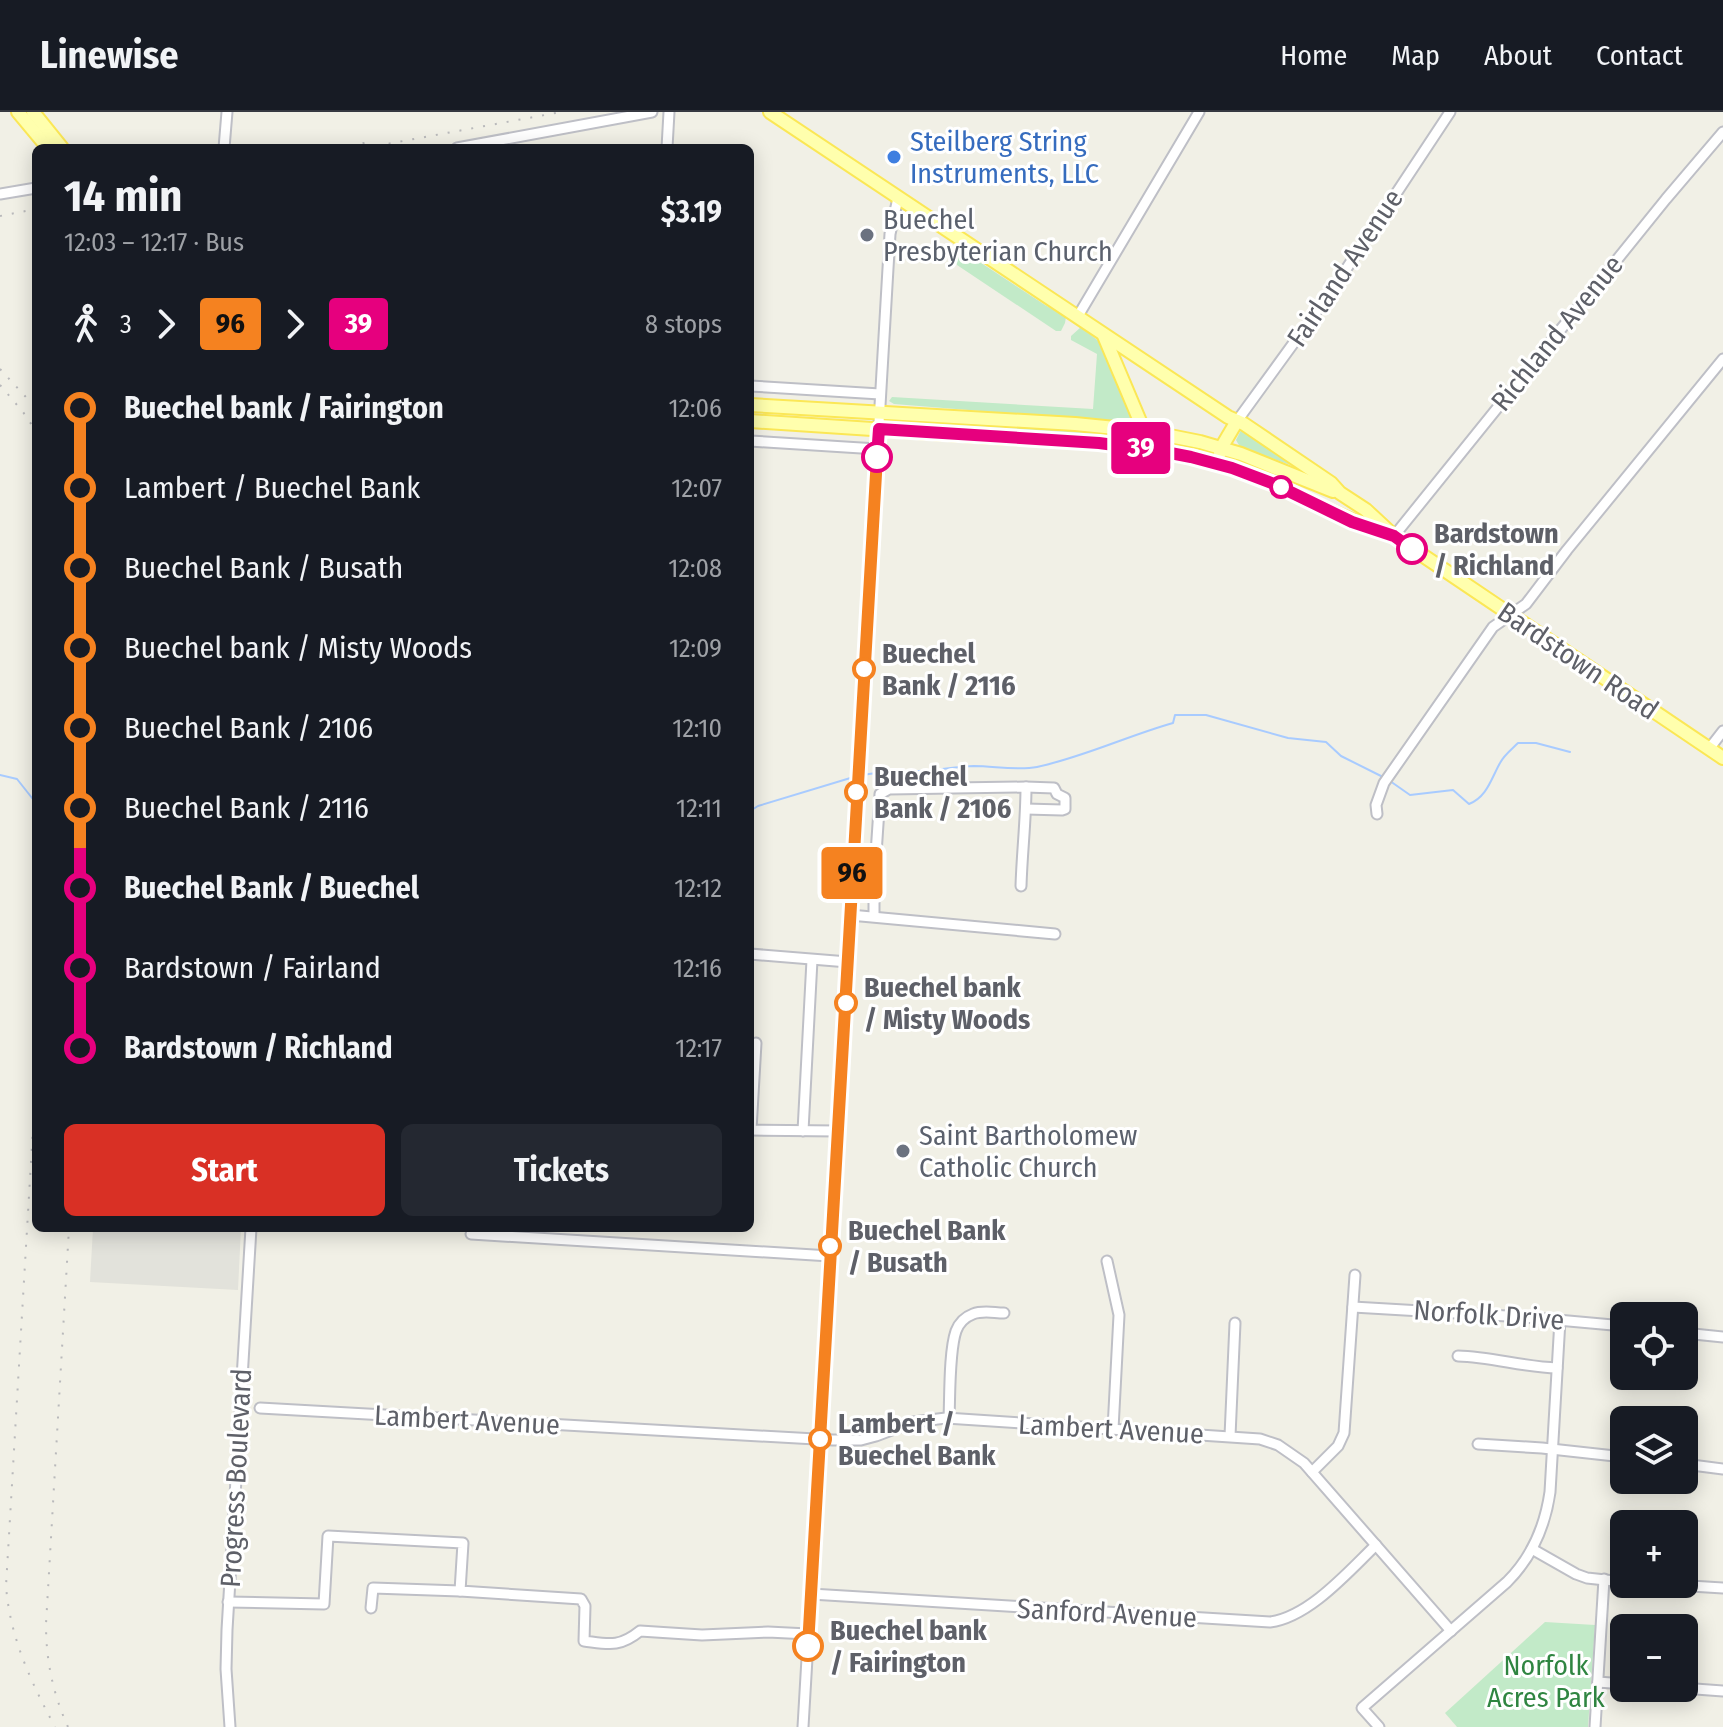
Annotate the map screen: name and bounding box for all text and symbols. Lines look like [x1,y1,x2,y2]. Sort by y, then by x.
text: Linewise [40,32,179,78]
text: Home [1280,39,1347,72]
text: Map [1391,39,1440,72]
text: About [1484,39,1552,72]
text: Contact [1596,39,1683,72]
place label: Steilberg String Instruments, LLC [910,125,1099,190]
marker: Steilberg String Instruments, LLC [885,148,903,166]
text: 14 min [64,170,182,223]
street label: Fairland Avenue [1280,183,1410,353]
text: $3.19 [661,194,722,230]
place label: Buechel Presbyterian Church [883,203,1113,268]
marker: Buechel Presbyterian Church [858,226,876,244]
text: 12:03 – 12:17 · Bus [64,227,244,258]
street label: Richland Avenue [1484,249,1630,417]
icon: walk [64,302,108,346]
icon: forward [144,302,188,346]
icon: forward [273,302,317,346]
text: 96 [216,307,245,340]
text: 39 [345,307,372,340]
text: 3 [120,309,132,340]
text: 8 stops [645,309,722,340]
text: Buechel bank / Fairington [124,390,444,426]
text: 12:06 [668,393,722,424]
line badge: 39 [1105,422,1177,474]
text: 39 [1127,431,1155,464]
unlabelled marker [862,442,892,472]
text: Lambert / Buechel Bank [124,470,420,506]
text: 12:07 [671,473,722,504]
unlabelled marker [1270,476,1292,498]
place label: Bardstown / Richland [1434,517,1559,582]
marker: Bardstown / Richland [1397,534,1427,564]
text: Buechel Bank / Busath [124,550,403,586]
text: 12:08 [668,553,722,584]
street label: Bardstown Road [1492,595,1664,727]
text: Buechel bank / Misty Woods [124,630,472,666]
text: 12:09 [669,633,722,664]
place label: Buechel Bank / 2116 [882,637,1016,702]
marker: Buechel Bank / 2116 [853,658,875,680]
text: Buechel Bank / 2106 [124,710,373,746]
text: 12:10 [672,713,722,744]
place label: Buechel Bank / 2106 [874,760,1012,825]
marker: Buechel Bank / 2106 [845,781,867,803]
text: Buechel Bank / 2116 [124,790,369,826]
text: 12:11 [676,793,722,824]
line badge: 96 [816,847,888,899]
text: 96 [837,856,867,889]
text: Buechel Bank / Buechel [124,870,419,906]
text: 12:12 [674,873,722,904]
text: Bardstown / Fairland [124,950,381,986]
text: 12:16 [673,953,722,984]
place label: Buechel bank / Misty Woods [864,971,1030,1036]
marker: Buechel bank / Misty Woods [835,992,857,1014]
text: Bardstown / Richland [124,1030,393,1066]
text: 12:17 [675,1033,722,1064]
place label: Saint Bartholomew Catholic Church [919,1119,1137,1184]
button: Start [64,1124,385,1216]
button: Tickets [401,1124,722,1216]
marker: Saint Bartholomew Catholic Church [894,1142,912,1160]
place label: Buechel Bank / Busath [848,1214,1006,1279]
marker: Buechel Bank / Busath [819,1235,841,1257]
street label: Norfolk Drive [1413,1293,1565,1337]
map controls [1610,1302,1698,1702]
button: locate [1610,1302,1698,1390]
street label: Progress Boulevard [214,1368,258,1588]
street label: Lambert Avenue [373,1399,561,1441]
button: layers [1610,1406,1698,1494]
place label: Lambert / Buechel Bank [838,1407,996,1472]
street label: Lambert Avenue [1017,1408,1205,1450]
marker: Lambert / Buechel Bank [809,1428,831,1450]
button: + [1610,1510,1698,1598]
street label: Sanford Avenue [1016,1592,1198,1634]
place label: Buechel bank / Fairington [830,1614,987,1679]
button: − [1610,1614,1698,1702]
marker: Buechel bank / Fairington [793,1631,823,1661]
park label: Norfolk Acres Park [1487,1649,1606,1714]

